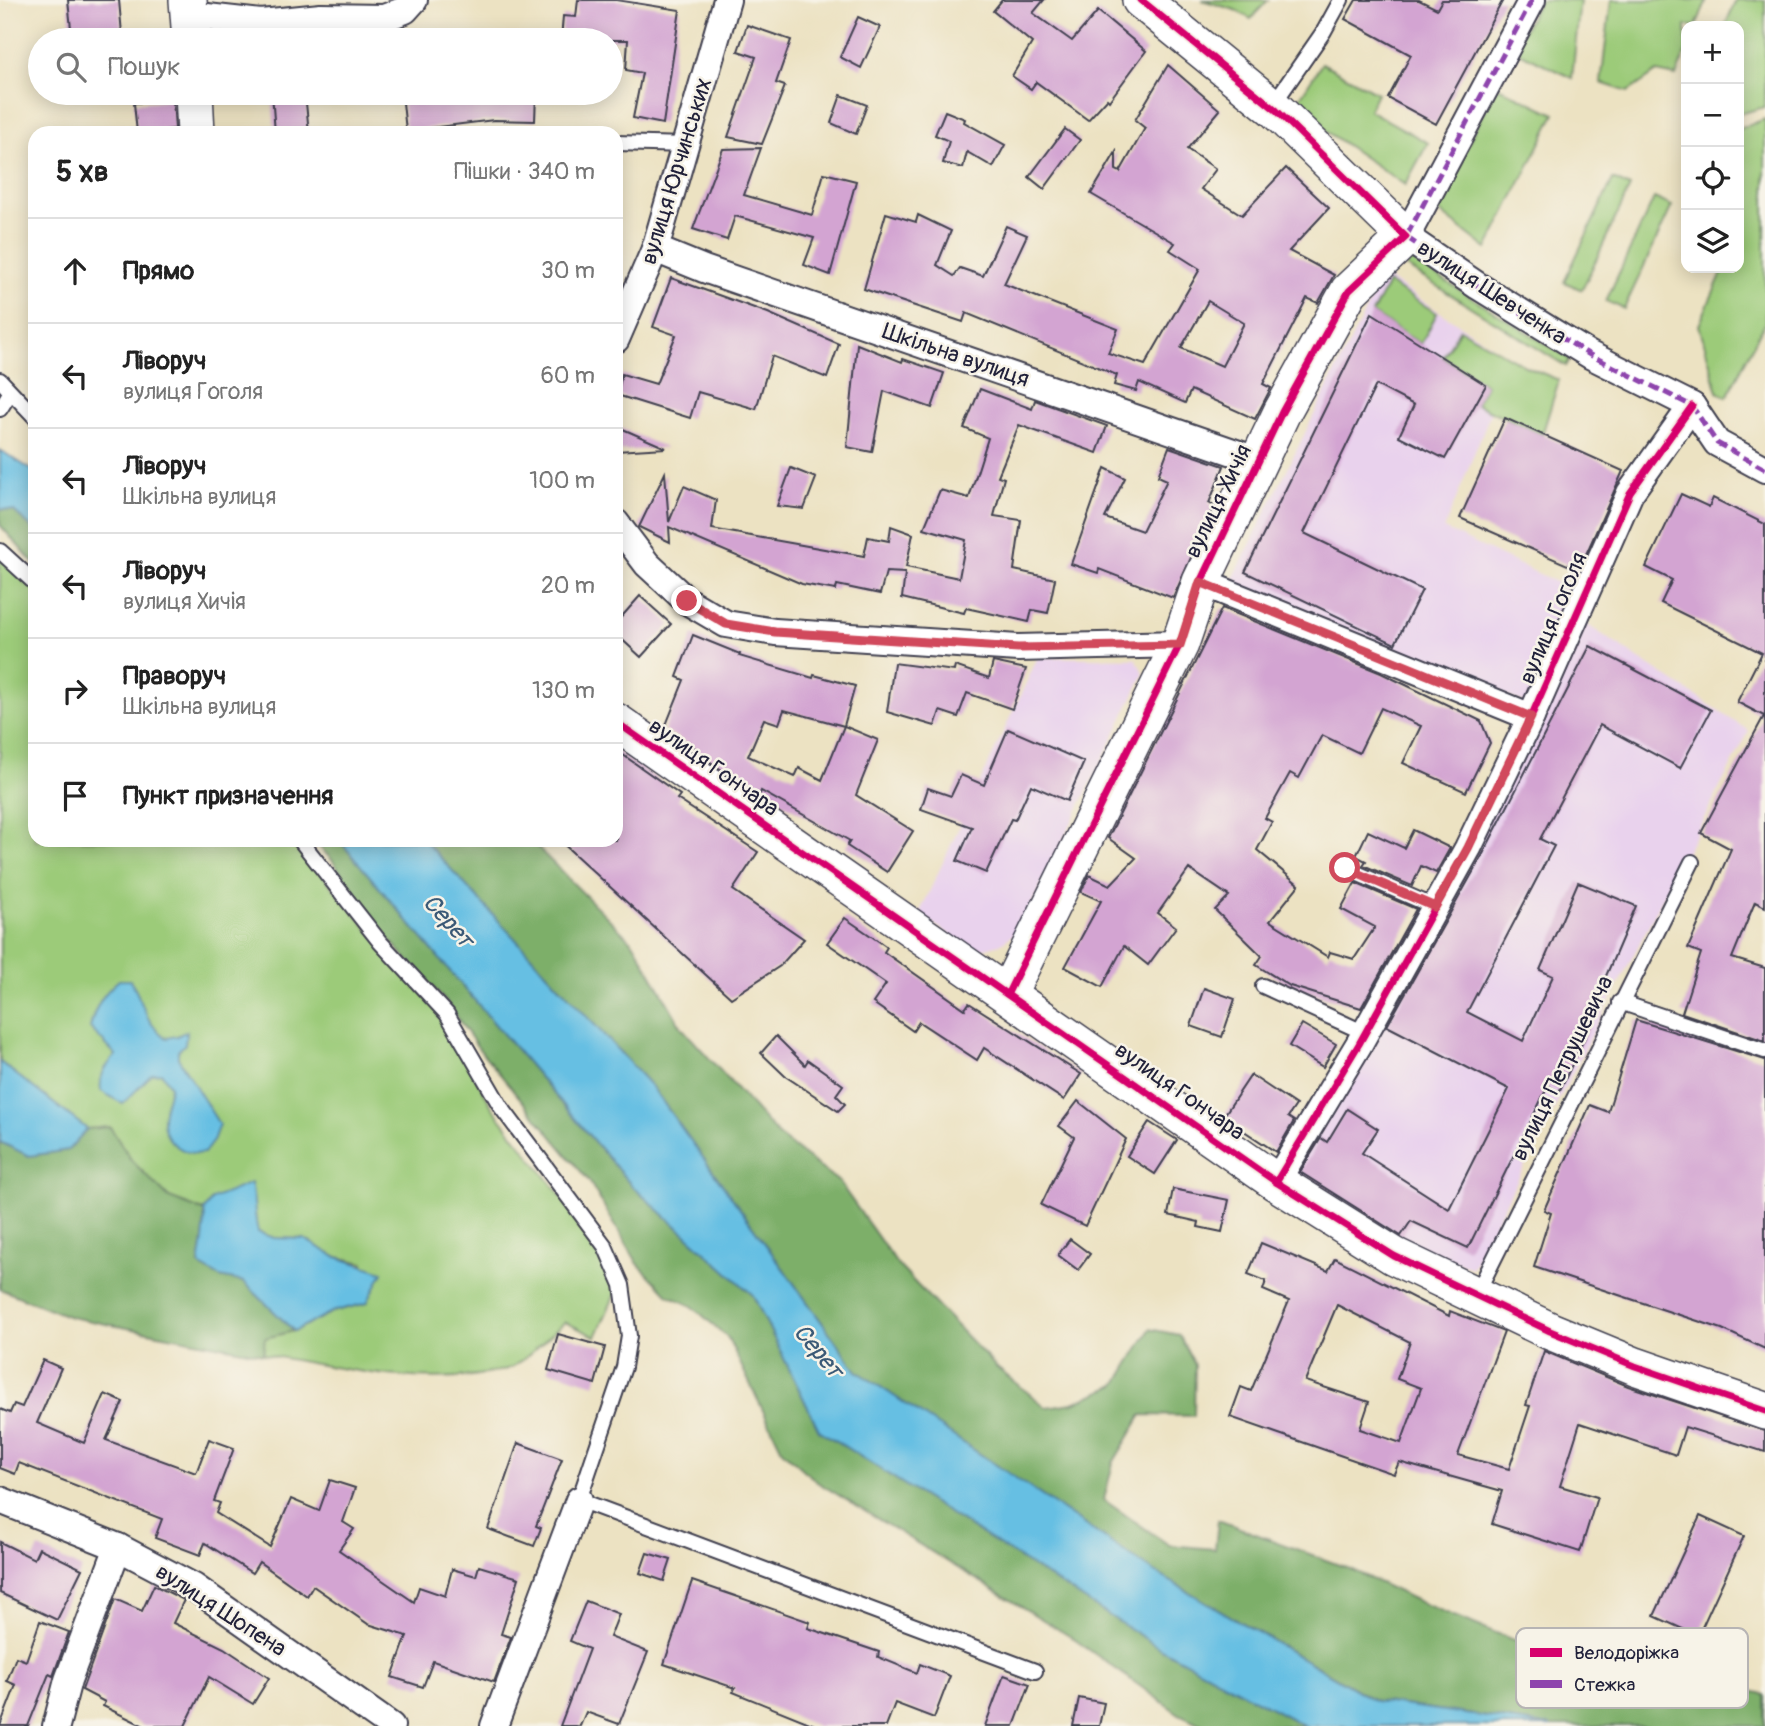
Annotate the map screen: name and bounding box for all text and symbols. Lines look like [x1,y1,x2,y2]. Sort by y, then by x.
map controls [1681,21,1744,273]
button: + [1681,21,1744,84]
search box [28,28,623,105]
icon: search [52,48,90,86]
text: Пошук [108,51,181,83]
street label: вулиця Юрчинських [634,74,718,268]
button: − [1681,84,1744,147]
button: locate [1681,147,1744,210]
text: 5 хв [56,153,109,190]
text: Пішки · 340 m [454,157,595,186]
button: layers [1681,210,1744,273]
street label: вулиця Шевченка [1412,233,1572,351]
icon: ahead [56,252,94,290]
text: Прямо [123,255,194,287]
text: 30 m [541,256,595,285]
street label: Шкільна вулиця [879,316,1033,394]
text: Ліворуч [123,345,207,377]
icon: left [56,357,94,395]
text: 60 m [540,361,595,390]
text: вулиця Гоголя [123,377,263,406]
street label: вулиця Хичія [1178,439,1258,563]
text: Ліворуч [123,450,207,482]
icon: left [56,462,94,500]
text: 100 m [529,466,595,495]
text: Шкільна вулиця [123,482,276,511]
street label: вулиця Гоголя [1512,548,1594,688]
text: Ліворуч [123,555,207,587]
icon: left [56,567,94,605]
text: 20 m [541,571,595,600]
route end [671,585,702,616]
text: вулиця Хичія [123,587,246,616]
text: Праворуч [123,660,226,692]
icon: right [56,672,94,710]
text: 130 m [532,676,595,705]
text: Шкільна вулиця [123,692,276,721]
street label: вулиця Гончара [643,711,785,823]
icon: arrive [56,777,94,815]
text: Пункт призначення [123,780,334,812]
route start [1329,852,1360,883]
water label: Серет [417,888,481,956]
street label: вулиця Петрушевича [1505,971,1619,1165]
street label: вулиця Гончара [1109,1035,1251,1147]
water label: Серет [787,1318,851,1386]
street label: вулиця Шопена [150,1557,292,1663]
legend [1516,1628,1748,1708]
text: Велодоріжка [1574,1641,1679,1665]
text: Стежка [1574,1673,1636,1697]

